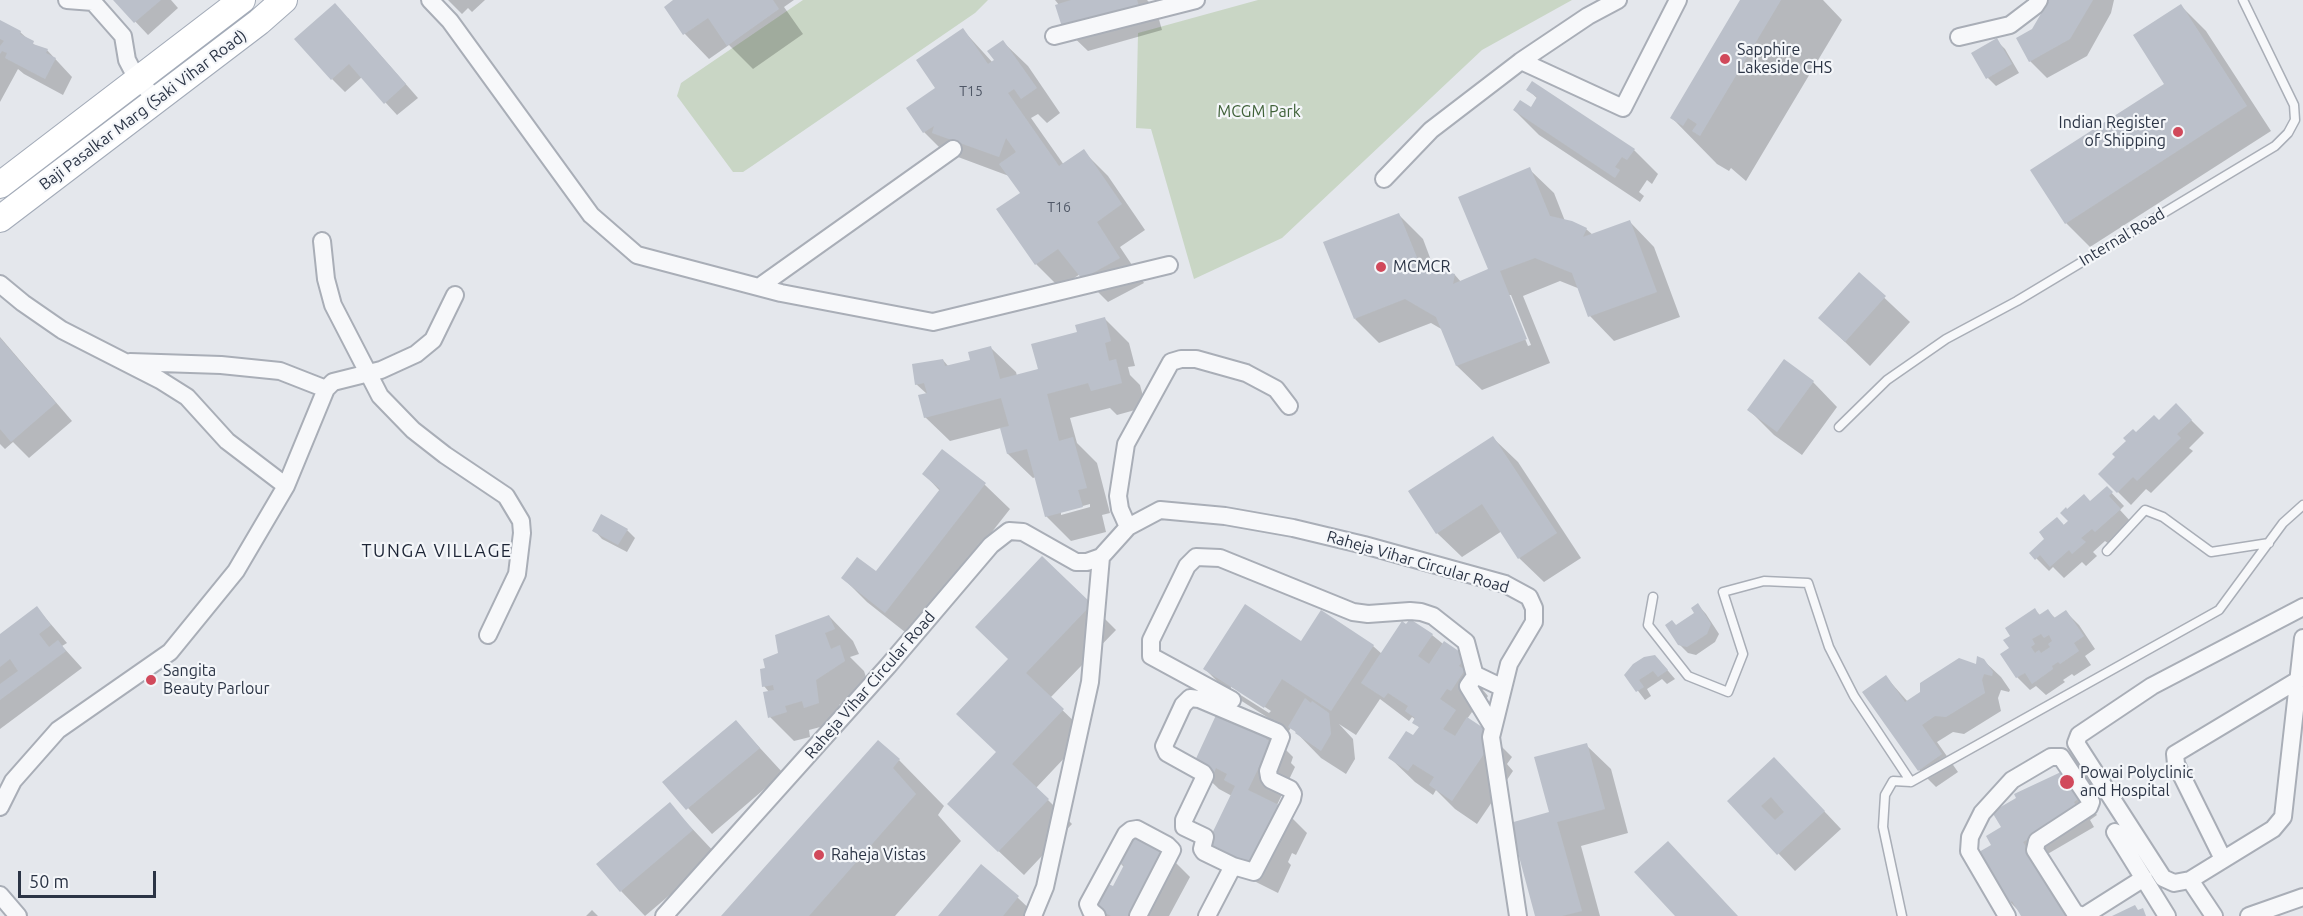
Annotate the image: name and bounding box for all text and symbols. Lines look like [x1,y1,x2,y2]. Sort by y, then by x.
street label: Baji Pasalkar Marg (Saki Vihar Road) [36,26,250,194]
place label: Sapphire Lakeside CHS [1737,40,1832,78]
marker: Sapphire Lakeside CHS [1718,52,1732,66]
house number: T15 [959,83,983,99]
park label: MCGM Park [1217,102,1301,122]
place label: Indian Register of Shipping [2059,113,2166,151]
marker: Indian Register of Shipping [2171,125,2185,139]
house number: T16 [1047,199,1071,215]
street label: Internal Road [2076,204,2168,270]
place label: MCMCR [1393,257,1450,277]
marker: MCMCR [1374,260,1388,274]
street label: Raheja Vihar Circular Road [1325,527,1511,597]
district label: TUNGA VILLAGE [362,540,512,562]
street label: Raheja Vihar Circular Road [801,607,939,763]
place label: Sangita Beauty Parlour [163,661,269,699]
marker: Sangita Beauty Parlour [144,673,158,687]
place label: Powai Polyclinic and Hospital [2080,763,2194,801]
marker: Powai Polyclinic and Hospital [2058,773,2076,791]
place label: Raheja Vistas [831,845,926,865]
marker: Raheja Vistas [812,848,826,862]
scale bar [21,859,159,897]
text: 50 m [29,871,69,891]

